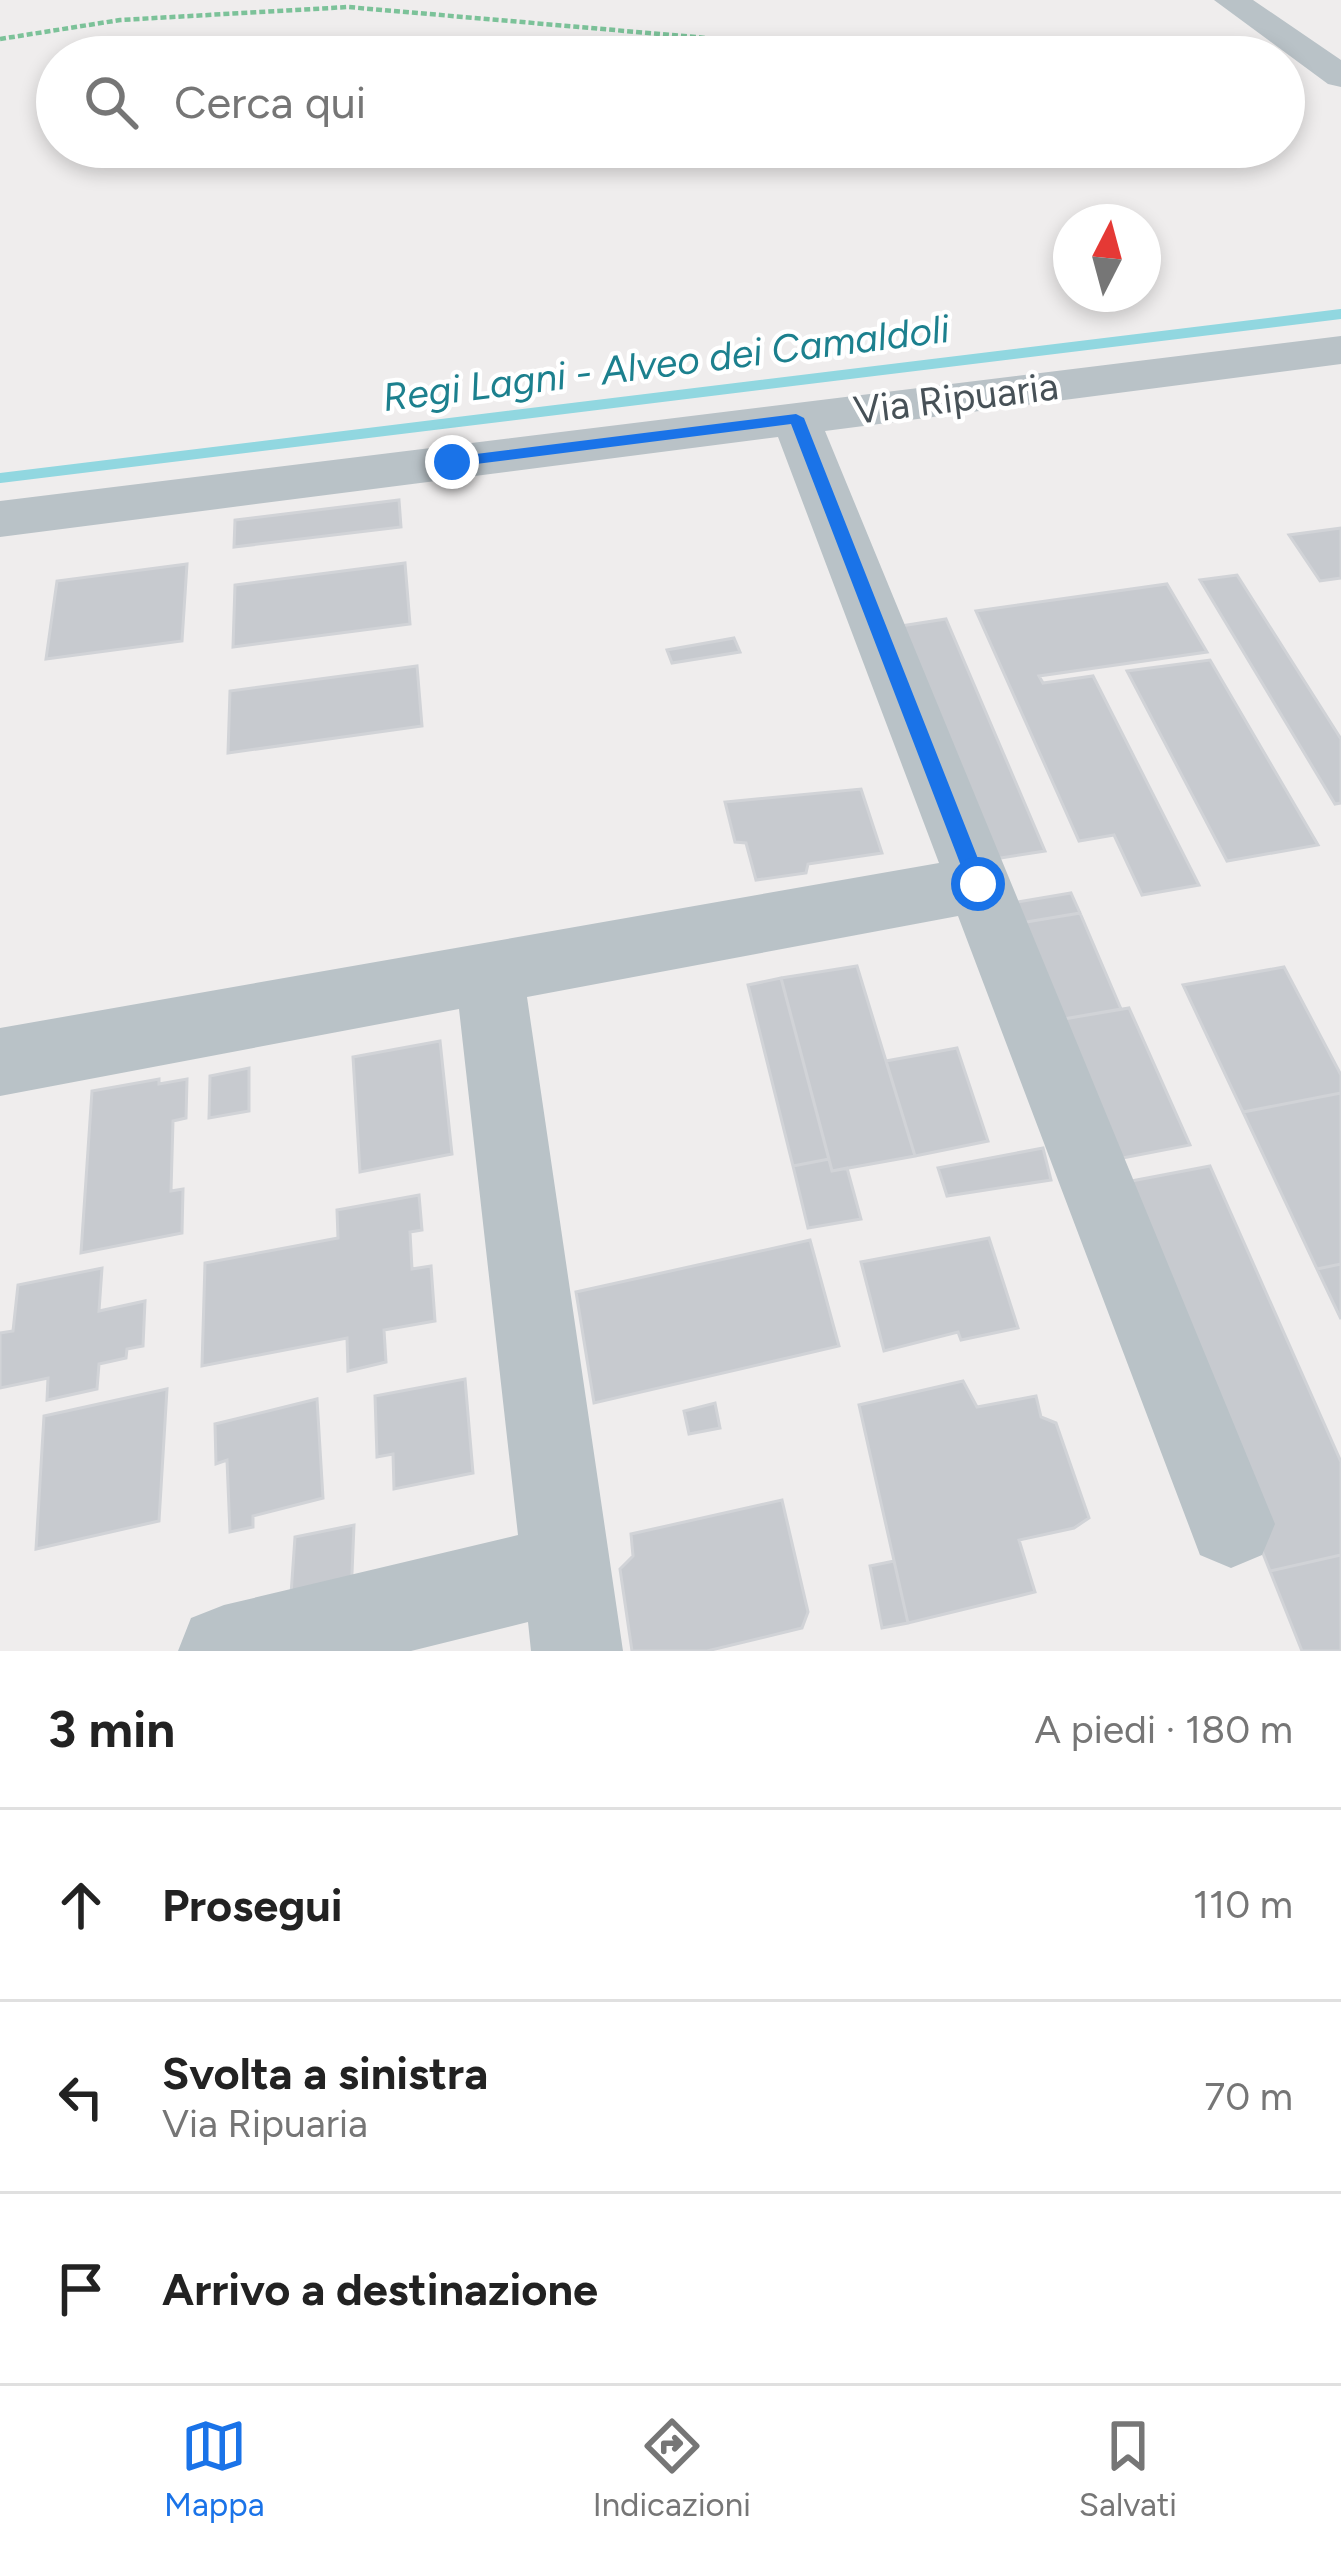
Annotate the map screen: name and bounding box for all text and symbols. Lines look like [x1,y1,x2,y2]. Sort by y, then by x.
search box [36,36,1305,168]
icon: search [78,69,144,135]
text: Cerca qui [174,75,366,129]
north arrow [1053,204,1161,312]
water label: Regi Lagni - Alveo dei Camaldoli [380,305,953,421]
street label: Via Ripuaria [851,362,1061,434]
route end [425,435,479,489]
route start [951,857,1005,911]
text: 3 min [48,1699,175,1760]
text: A piedi · 180 m [1035,1706,1293,1753]
icon: ahead [48,1872,114,1938]
text: Prosegui [162,1878,343,1932]
text: 110 m [1193,1881,1293,1928]
text: Svolta a sinistra [162,2046,488,2100]
icon: left [48,2064,114,2130]
text: 70 m [1204,2073,1293,2120]
text: Via Ripuaria [162,2100,368,2147]
icon: arrive [48,2256,114,2322]
text: Arrivo a destinazione [162,2262,598,2316]
tab: Mappa [164,2413,265,2524]
tab: Indicazioni [593,2413,751,2524]
tab: Salvati [1079,2413,1177,2524]

